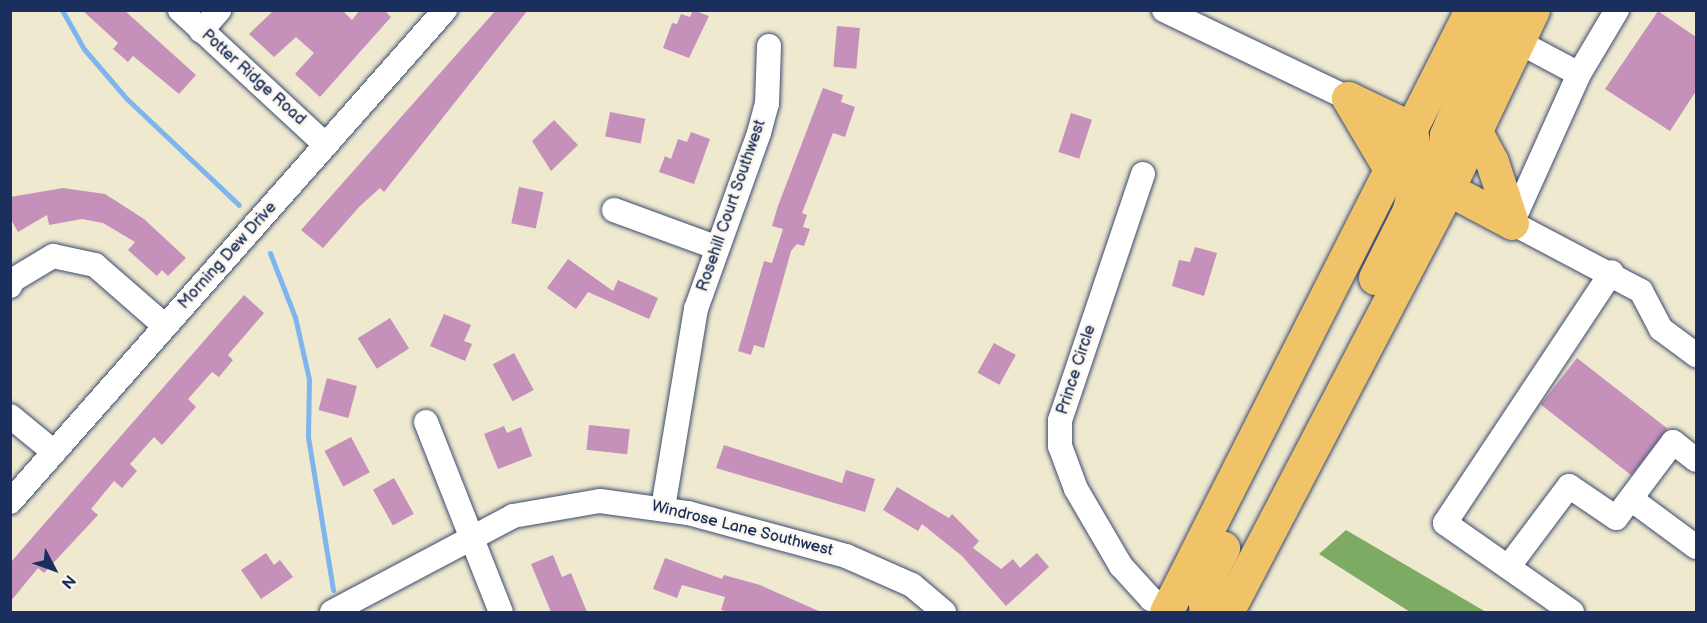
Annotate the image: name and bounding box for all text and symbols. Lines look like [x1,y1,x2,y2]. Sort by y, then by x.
street label: Potter Ridge Road [197,26,309,130]
street label: Rosehill Court Southwest [694,118,770,294]
street label: Morning Dew Drive [175,198,281,314]
street label: Prince Circle [1054,323,1100,417]
street label: Windrose Lane Southwest [649,497,835,561]
north arrow [24,539,84,599]
text: N [57,570,79,592]

